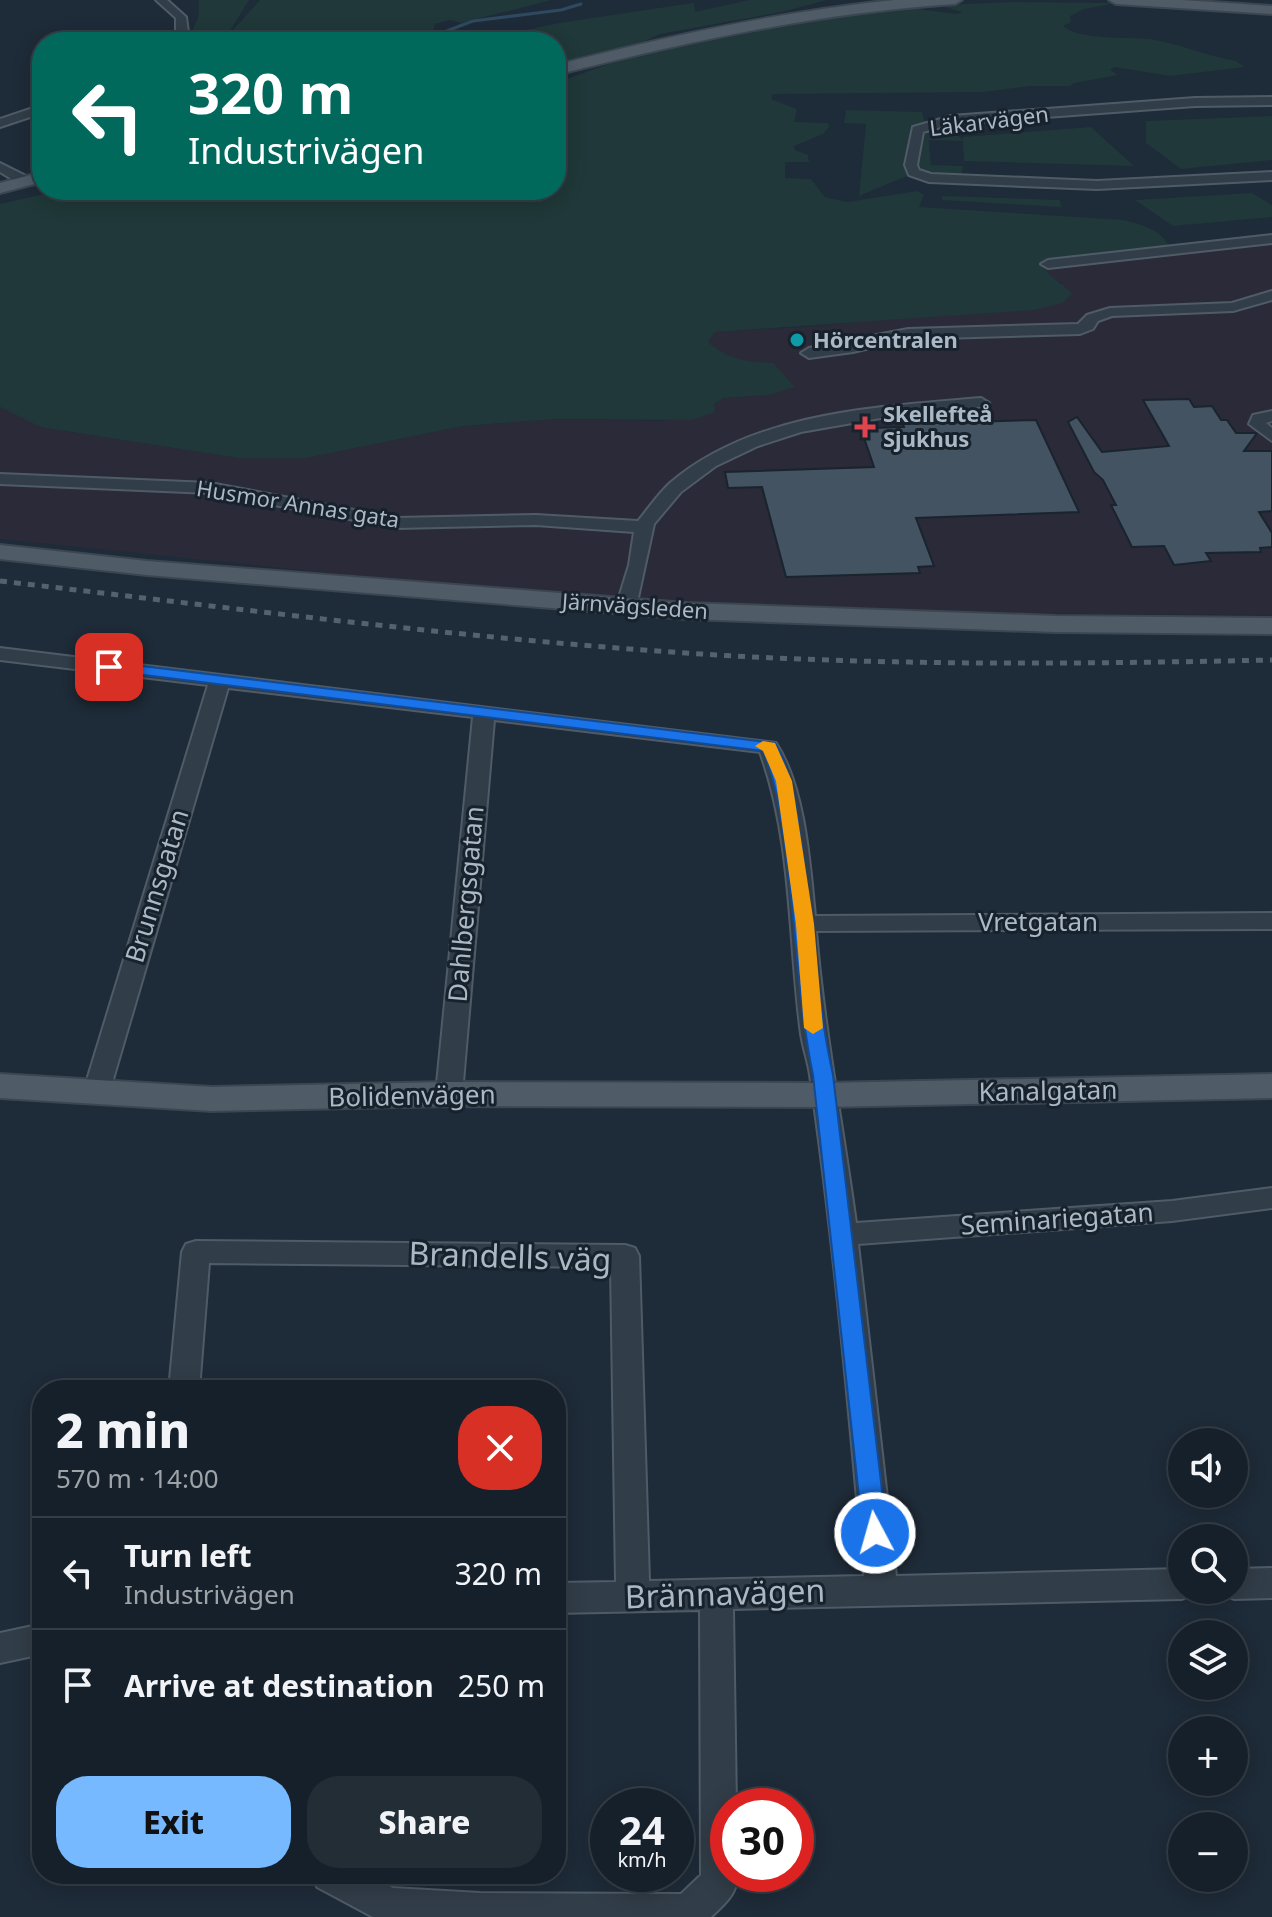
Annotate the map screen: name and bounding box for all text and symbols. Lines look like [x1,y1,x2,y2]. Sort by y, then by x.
text: 320 m [188,54,353,130]
icon: left [56,64,160,168]
street label: Läkarvägen [927,98,1050,142]
text: Industrivägen [188,126,424,175]
place label: Hörcentralen [813,324,958,354]
marker: Hörcentralen [788,331,806,349]
place label: Skellefteå Sjukhus [883,398,993,453]
marker: Skellefteå Sjukhus [854,416,876,438]
street label: Husmor Annas gata [195,472,402,534]
street label: Järnvägsleden [559,585,709,625]
pin [75,633,143,701]
icon: arrive [87,645,131,689]
street label: Brunnsgatan [116,804,196,967]
street label: Dahlbergsgatan [439,804,492,1003]
street label: Vretgatan [978,903,1098,939]
street label: Kanalgatan [978,1071,1118,1109]
street label: Bolidenvägen [328,1076,496,1114]
street label: Seminariegatan [959,1193,1155,1243]
street label: Brandells väg [408,1230,612,1281]
text: 2 min [56,1397,190,1462]
button: close [458,1406,542,1490]
map controls [1168,1428,1248,1892]
button: sound [1168,1428,1248,1508]
text: 570 m · 14:00 [56,1460,219,1496]
position arrow [833,1491,917,1575]
button: search [1168,1524,1248,1604]
text: Turn left [124,1535,252,1576]
icon: left [56,1551,100,1595]
text: 320 m [455,1553,542,1594]
street label: Brännavägen [624,1568,826,1617]
text: Industrivägen [124,1576,295,1612]
button: layers [1168,1620,1248,1700]
icon: arrive [56,1663,100,1707]
text: Arrive at destination [124,1665,434,1706]
text: 250 m [458,1665,545,1706]
button: + [1168,1716,1248,1796]
button: Exit [56,1776,291,1868]
button: Share [307,1776,542,1868]
speed limit sign: 30 [710,1788,814,1892]
text: 24 [619,1802,665,1857]
button: − [1168,1812,1248,1892]
text: km/h [617,1846,667,1873]

